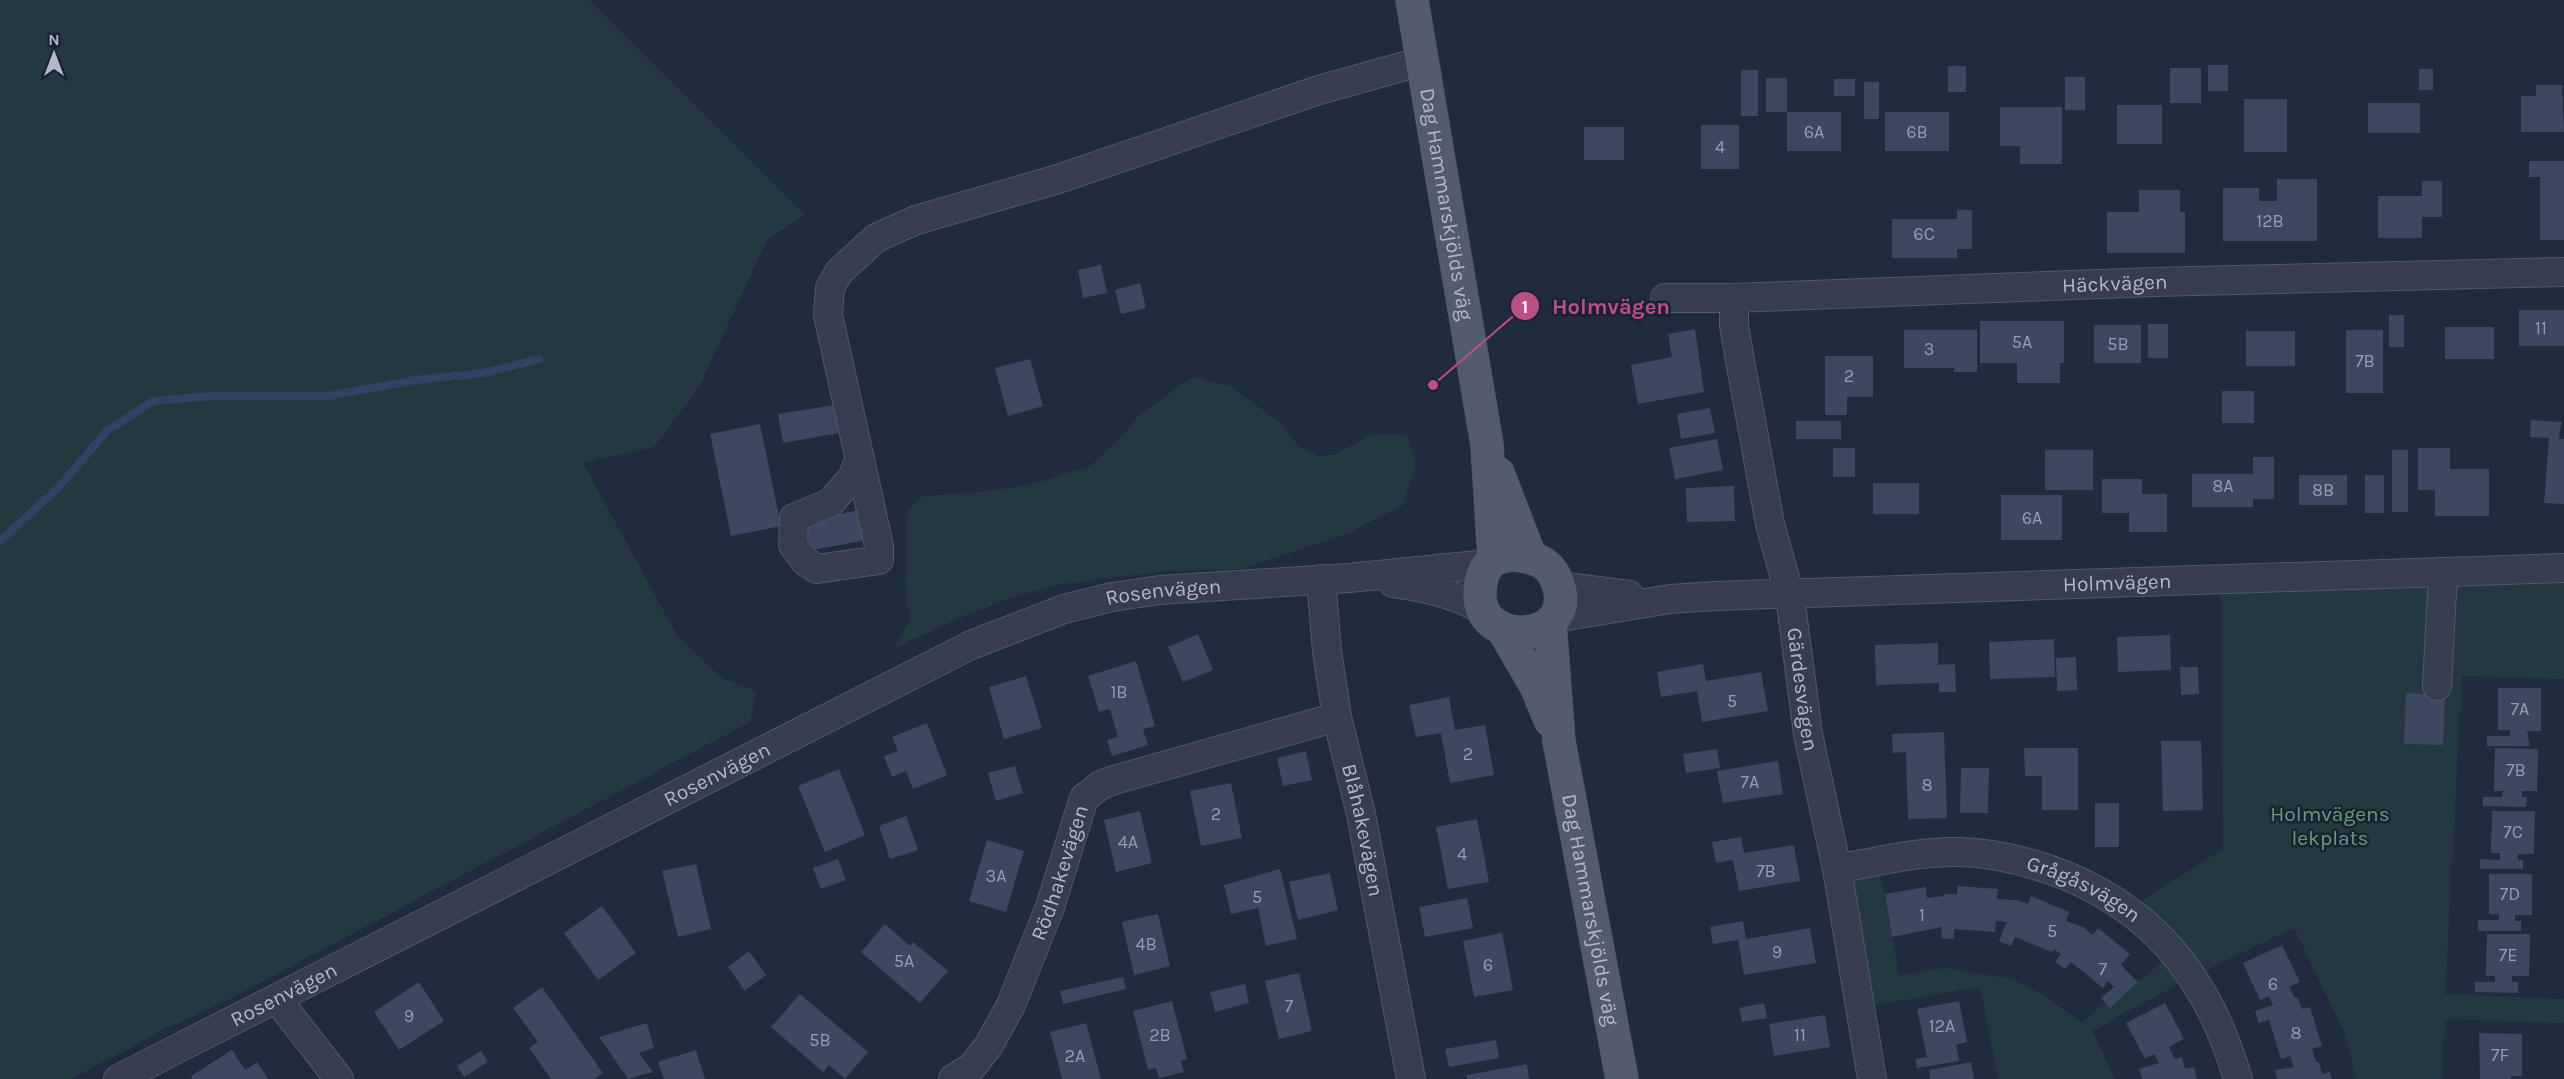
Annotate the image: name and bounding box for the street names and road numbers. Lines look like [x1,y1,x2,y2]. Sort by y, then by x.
street label: Dag Hammarskjölds väg [1415,86,1478,322]
street label: Häckvägen [2061,270,2168,297]
street label: Holmvägen [2062,569,2172,597]
street label: Rosenvägen [1103,574,1222,610]
street label: Gärdesvägen [1782,626,1823,753]
street label: Rosenvägen [660,737,774,811]
street label: Blåhakevägen [1337,761,1388,898]
street label: Dag Hammarskjölds väg [1557,792,1624,1028]
street label: Rödhakevägen [1026,802,1093,944]
street label: Grågåsvägen [2024,851,2145,927]
street label: Rosenvägen [226,958,341,1032]

